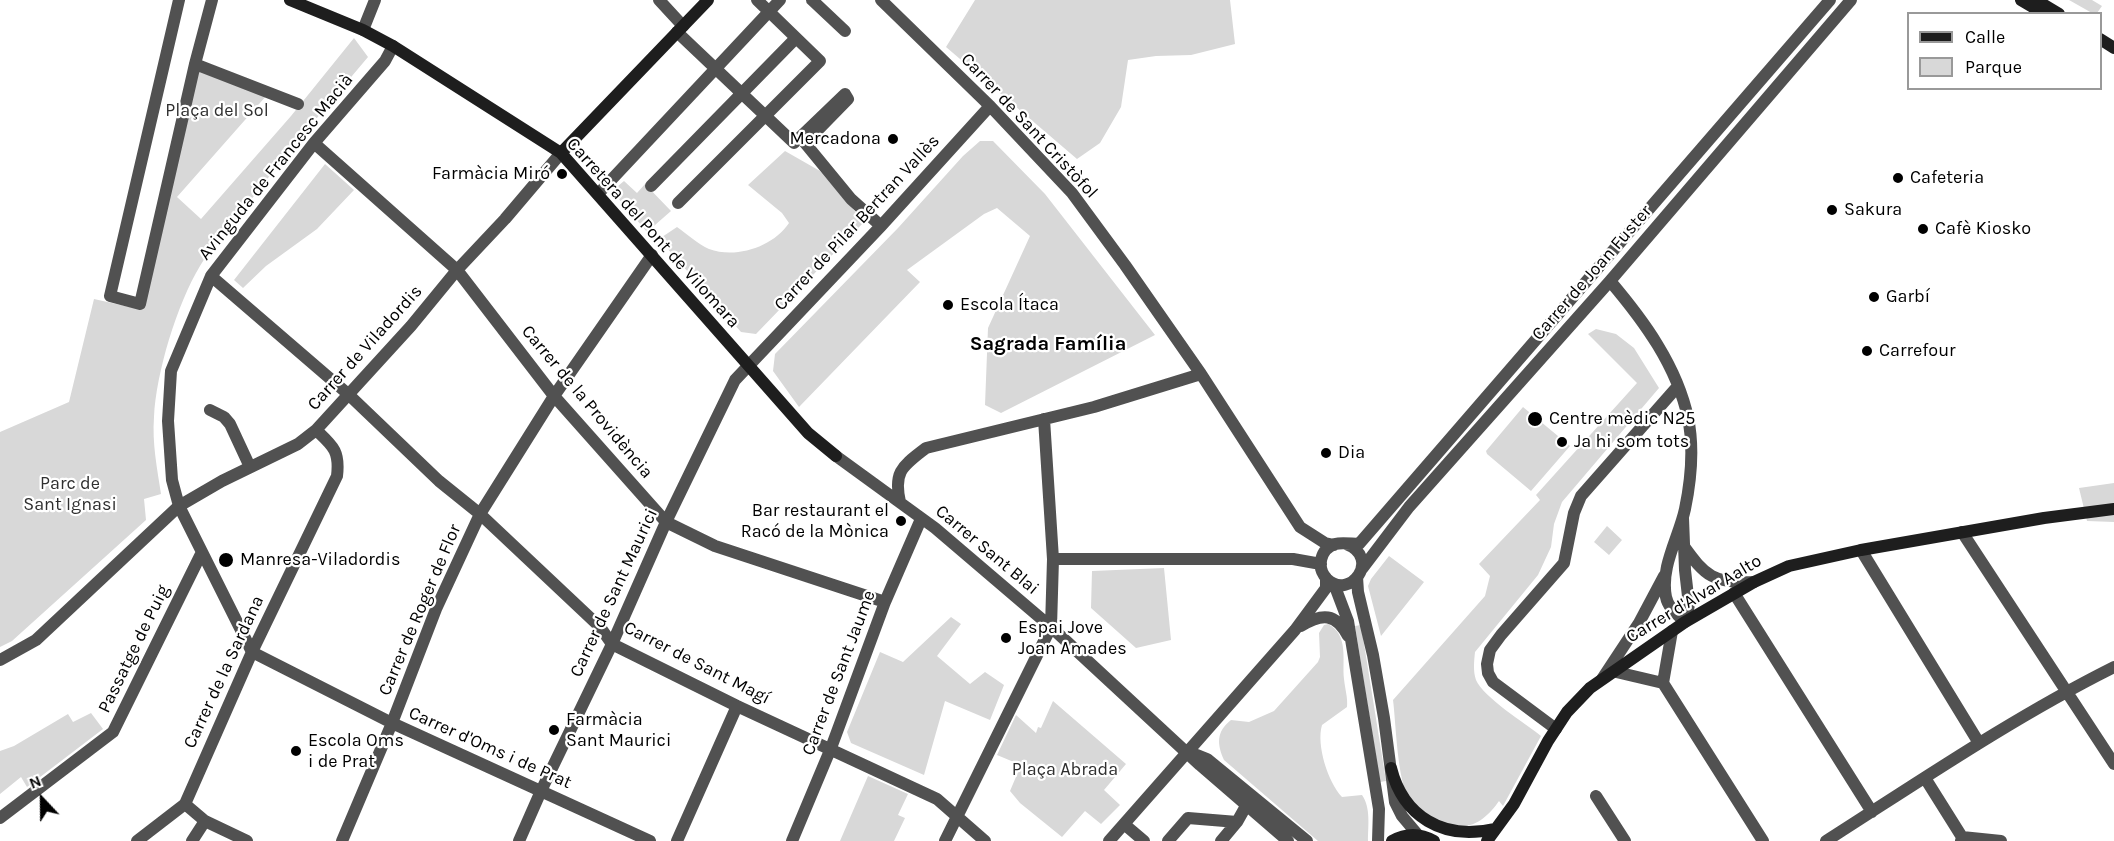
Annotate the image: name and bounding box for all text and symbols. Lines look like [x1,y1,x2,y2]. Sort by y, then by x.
legend [1907,12,2102,90]
text: Calle [1965,26,2005,48]
street label: Carrer de Sant Cristòfol [956,49,1102,203]
text: Parque [1965,56,2022,78]
street label: Avinguda de Francesc Macià [194,70,358,264]
park label: Plaça del Sol [165,100,269,122]
place label: Mercadona [790,128,881,150]
street label: Carrer de Pilar Bertran Vallès [770,131,944,315]
marker: Mercadona [886,132,900,146]
street label: Carretera del Pont de Vilomara [562,133,744,333]
place label: Farmàcia Miró [432,163,550,185]
marker: Farmàcia Miró [555,167,569,181]
place label: Cafeteria [1910,167,1984,189]
marker: Cafeteria [1891,171,1905,185]
place label: Sakura [1844,199,1902,221]
street label: Carrer de Joan Fuster [1527,201,1657,345]
marker: Sakura [1825,203,1839,217]
place label: Cafè Kiosko [1935,218,2031,240]
marker: Cafè Kiosko [1916,222,1930,236]
street label: Carrer de Viladordis [303,281,427,415]
place label: Garbí [1886,286,1930,308]
marker: Garbí [1867,290,1881,304]
place label: Escola Ítaca [960,294,1059,316]
marker: Escola Ítaca [941,298,955,312]
street label: Carrer de la Providència [517,321,657,483]
district label: Sagrada Família [970,332,1126,356]
place label: Carrefour [1879,340,1956,362]
marker: Carrefour [1860,344,1874,358]
place label: Centre mèdic N25 [1549,408,1696,430]
marker: Centre mèdic N25 [1526,410,1544,428]
place label: Ja hi som tots [1574,431,1689,453]
marker: Ja hi som tots [1555,435,1569,449]
place label: Dia [1338,442,1365,464]
marker: Dia [1319,446,1333,460]
park label: Parc de Sant Ignasi [23,473,117,516]
place label: Bar restaurant el Racó de la Mònica [741,500,889,542]
street label: Carrer Sant Blai [931,501,1043,599]
street label: Carrer de Sant Maurici [565,505,663,681]
marker: Bar restaurant el Racó de la Mònica [894,514,908,528]
street label: Carrer de Roger de Flor [374,521,466,699]
place label: Manresa-Viladordis [240,549,400,571]
street label: Carrer d'Alvar Aalto [1622,550,1766,648]
marker: Manresa-Viladordis [217,551,235,569]
street label: Passatge de Puig [94,581,174,717]
street label: Carrer de Sant Jaume [798,587,880,759]
street label: Carrer de la Sardana [179,592,269,752]
street label: Carrer de Sant Magí [620,617,774,709]
place label: Espai Jove Joan Amades [1018,617,1127,660]
marker: Espai Jove Joan Amades [999,631,1013,645]
street label: Carrer d'Oms i de Prat [405,702,575,794]
place label: Farmàcia Sant Maurici [566,709,671,752]
marker: Farmàcia Sant Maurici [547,723,561,737]
place label: Escola Oms i de Prat [308,730,404,772]
marker: Escola Oms i de Prat [289,744,303,758]
park label: Plaça Abrada [1012,759,1118,781]
north arrow [12,769,72,829]
text: N [26,771,44,793]

